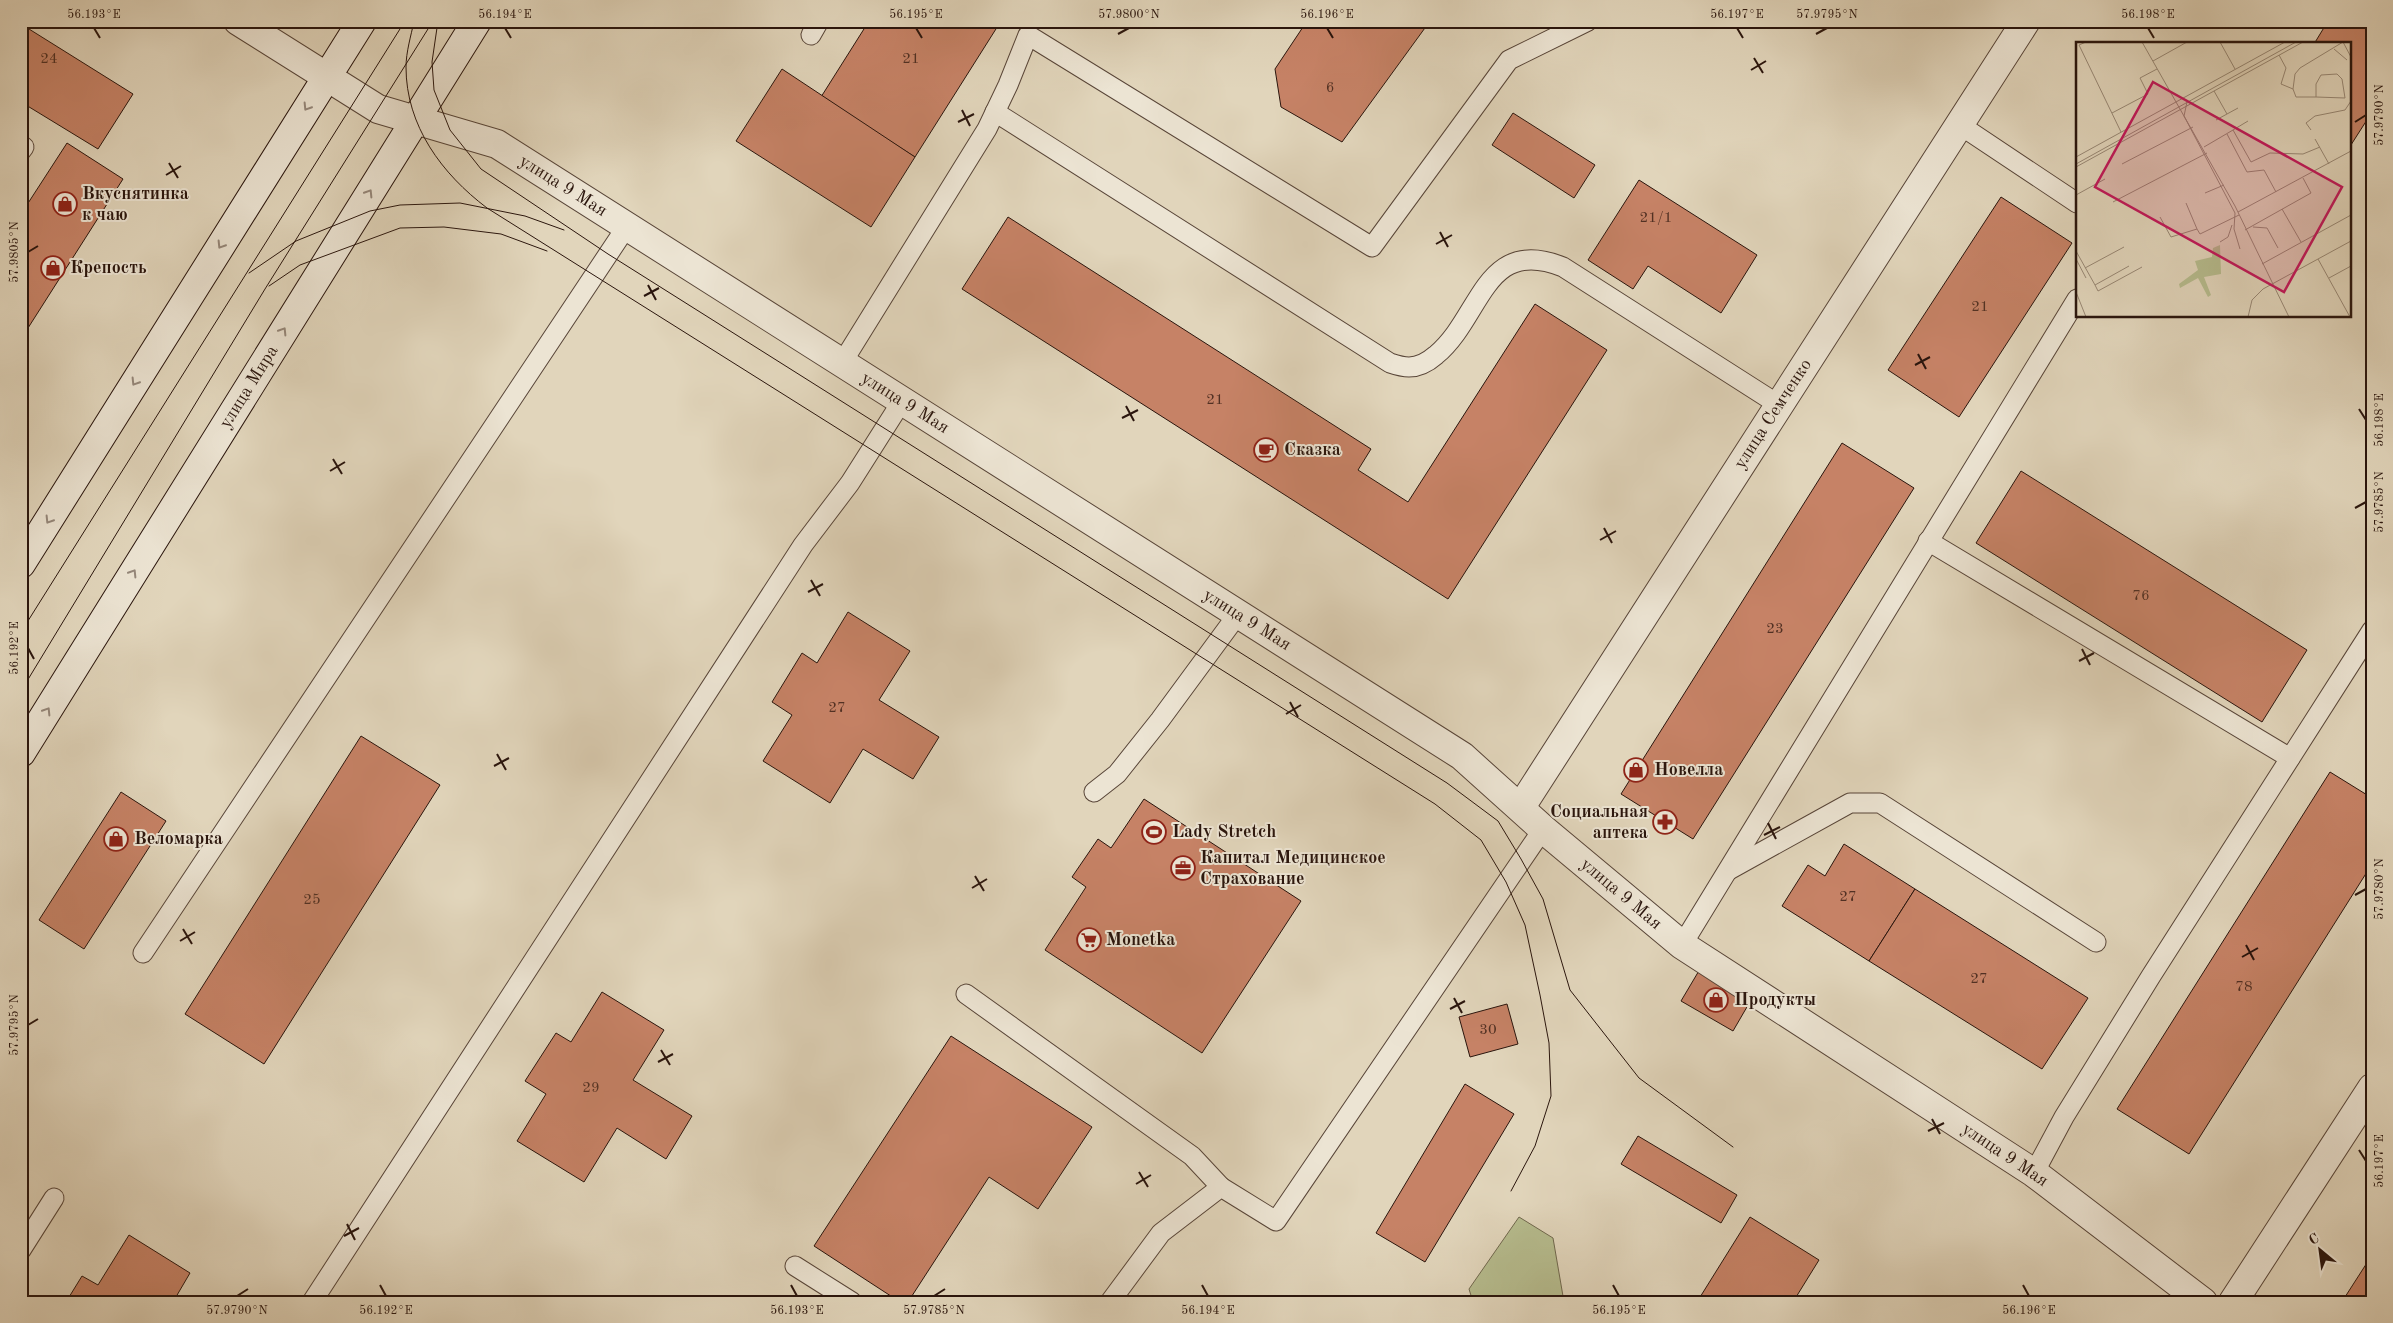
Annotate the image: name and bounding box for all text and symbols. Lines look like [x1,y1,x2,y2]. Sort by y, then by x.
text: 56.193°E [67,8,121,21]
text: 56.194°E [478,8,532,21]
text: 56.195°E [889,8,943,21]
text: 57.9800°N [1098,8,1160,21]
text: 56.196°E [1300,8,1354,21]
text: 56.197°E [1710,8,1764,21]
text: 57.9795°N [1796,8,1858,21]
text: 56.198°E [2121,8,2175,21]
inset map [2076,42,2350,318]
house number: 24 [40,52,58,67]
house number: 21 [902,52,920,67]
house number: 6 [1326,81,1334,96]
text: 57.9790°N [2373,84,2386,146]
one-way arrow [304,101,314,110]
street label: улица 9 Мая [516,152,610,220]
place label: Вкуснятинка к чаю [82,185,189,224]
one-way arrow [362,189,372,198]
shop icon: Вкуснятинка к чаю [52,191,78,217]
house number: 21/1 [1640,211,1672,226]
text: 57.9805°N [8,221,21,283]
one-way arrow [218,239,228,248]
shop icon: Крепость [40,255,66,281]
place label: Крепость [70,259,147,277]
house number: 21 [1971,300,1989,315]
one-way arrow [277,328,287,337]
street label: улица Мира [216,342,282,432]
street label: улица Семченко [1731,356,1815,472]
street label: улица 9 Мая [858,369,952,437]
one-way arrow [132,377,141,386]
house number: 21 [1206,393,1224,408]
text: 56.198°E [2373,393,2386,447]
cafe icon: Сказка [1253,437,1279,463]
place label: Сказка [1284,441,1341,459]
text: 57.9785°N [2373,471,2386,533]
one-way arrow [45,515,55,524]
one-way arrow [126,570,136,579]
street label: улица 9 Мая [1200,586,1294,654]
house number: 76 [2132,589,2150,604]
text: 56.192°E [8,621,21,675]
house number: 23 [1766,622,1784,637]
house number: 27 [828,701,846,716]
one-way arrow [41,708,50,717]
shop icon: Новелла [1623,757,1649,783]
place label: Новелла [1654,761,1723,779]
place label: Социальная аптека [1550,803,1648,842]
pharmacy icon: Социальная аптека [1652,809,1678,835]
sports icon: Lady Stretch [1141,819,1167,845]
place label: Lady Stretch [1172,823,1276,841]
shop icon: Веломарка [103,826,129,852]
place label: Веломарка [134,830,223,848]
place label: Капитал Медицинское Страхование [1200,849,1386,888]
office icon: Капитал Медицинское Страхование [1170,855,1196,881]
street label: улица 9 Мая [1577,855,1665,933]
text: 57.9780°N [2373,858,2386,920]
house number: 27 [1839,890,1857,905]
house number: 25 [303,893,321,908]
supermarket icon: Monetka [1076,927,1102,953]
place label: Monetka [1106,931,1175,949]
house number: 27 [1970,972,1988,987]
house number: 78 [2235,980,2253,995]
shop icon: Продукты [1703,987,1729,1013]
place label: Продукты [1734,991,1816,1009]
text: 57.9795°N [8,994,21,1056]
house number: 30 [1479,1023,1497,1038]
house number: 29 [582,1081,600,1096]
street label: улица 9 Мая [1959,1120,2051,1190]
text: 56.197°E [2373,1134,2386,1188]
north arrow [2296,1226,2346,1276]
text: С [2307,1231,2322,1248]
text: 57.9790°N [206,1304,268,1317]
text: 56.192°E [359,1304,413,1317]
text: 56.193°E [770,1304,824,1317]
text: 57.9785°N [903,1304,965,1317]
text: 56.194°E [1181,1304,1235,1317]
text: 56.195°E [1592,1304,1646,1317]
text: 56.196°E [2002,1304,2056,1317]

